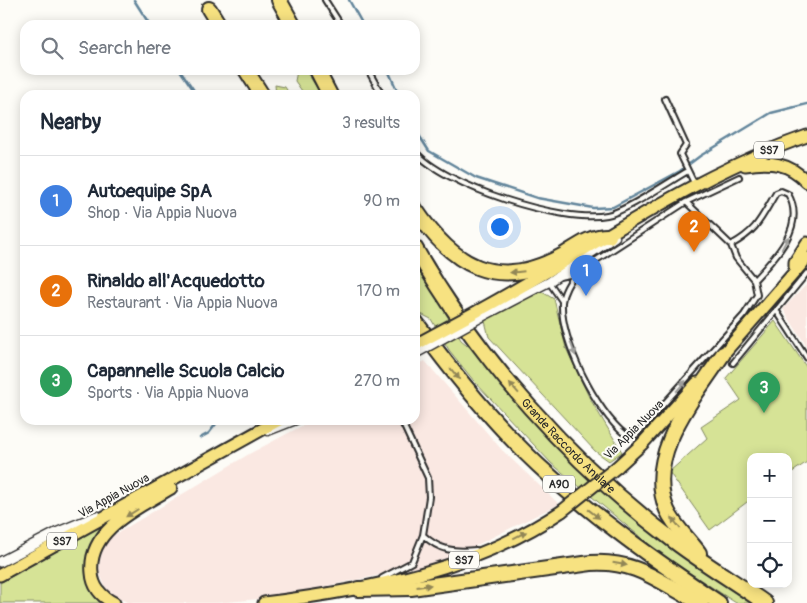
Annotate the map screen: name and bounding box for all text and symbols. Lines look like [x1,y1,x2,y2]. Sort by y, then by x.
search box [20,20,420,75]
icon: search [38,34,66,62]
text: Search here [78,36,171,60]
text: Nearby [40,109,101,136]
text: 3 results [342,113,400,133]
road number: SS7 [754,142,784,158]
text: Autoequipe SpA [87,179,212,203]
text: 1 [53,191,59,211]
text: 90 m [363,191,400,211]
text: Shop · Via Appia Nuova [87,203,237,223]
pin: 2 [678,211,710,252]
your location [487,214,513,240]
one-way arrow [781,236,789,250]
pin: 1 [570,255,602,296]
one-way arrow [509,268,525,276]
text: Rinaldo all'Acquedotto [87,269,265,293]
text: 2 [52,281,60,301]
text: 170 m [357,281,400,301]
text: Restaurant · Via Appia Nuova [87,293,278,313]
one-way arrow [569,341,577,356]
text: Capannelle Scuola Calcio [87,359,285,383]
one-way arrow [450,367,461,380]
text: 3 [52,371,60,391]
text: 270 m [354,371,400,391]
pin: 3 [748,372,780,413]
one-way arrow [509,381,520,394]
one-way arrow [675,381,687,393]
text: Sports · Via Appia Nuova [87,383,249,403]
street label: Grande Raccordo Anulare [518,395,618,497]
street label: Via Appia Nuova [601,397,667,463]
map controls [747,453,792,588]
button: + [747,453,792,498]
street label: Via Appia Nuova [76,470,152,522]
road number: A90 [543,476,575,492]
button: − [747,498,792,543]
one-way arrow [125,508,138,517]
one-way arrow [587,508,600,519]
one-way arrow [670,517,681,530]
one-way arrow [513,530,527,538]
road number: SS7 [47,532,77,550]
button: locate [747,543,792,588]
road number: SS7 [449,552,479,568]
one-way arrow [613,561,629,569]
one-way arrow [417,582,433,590]

